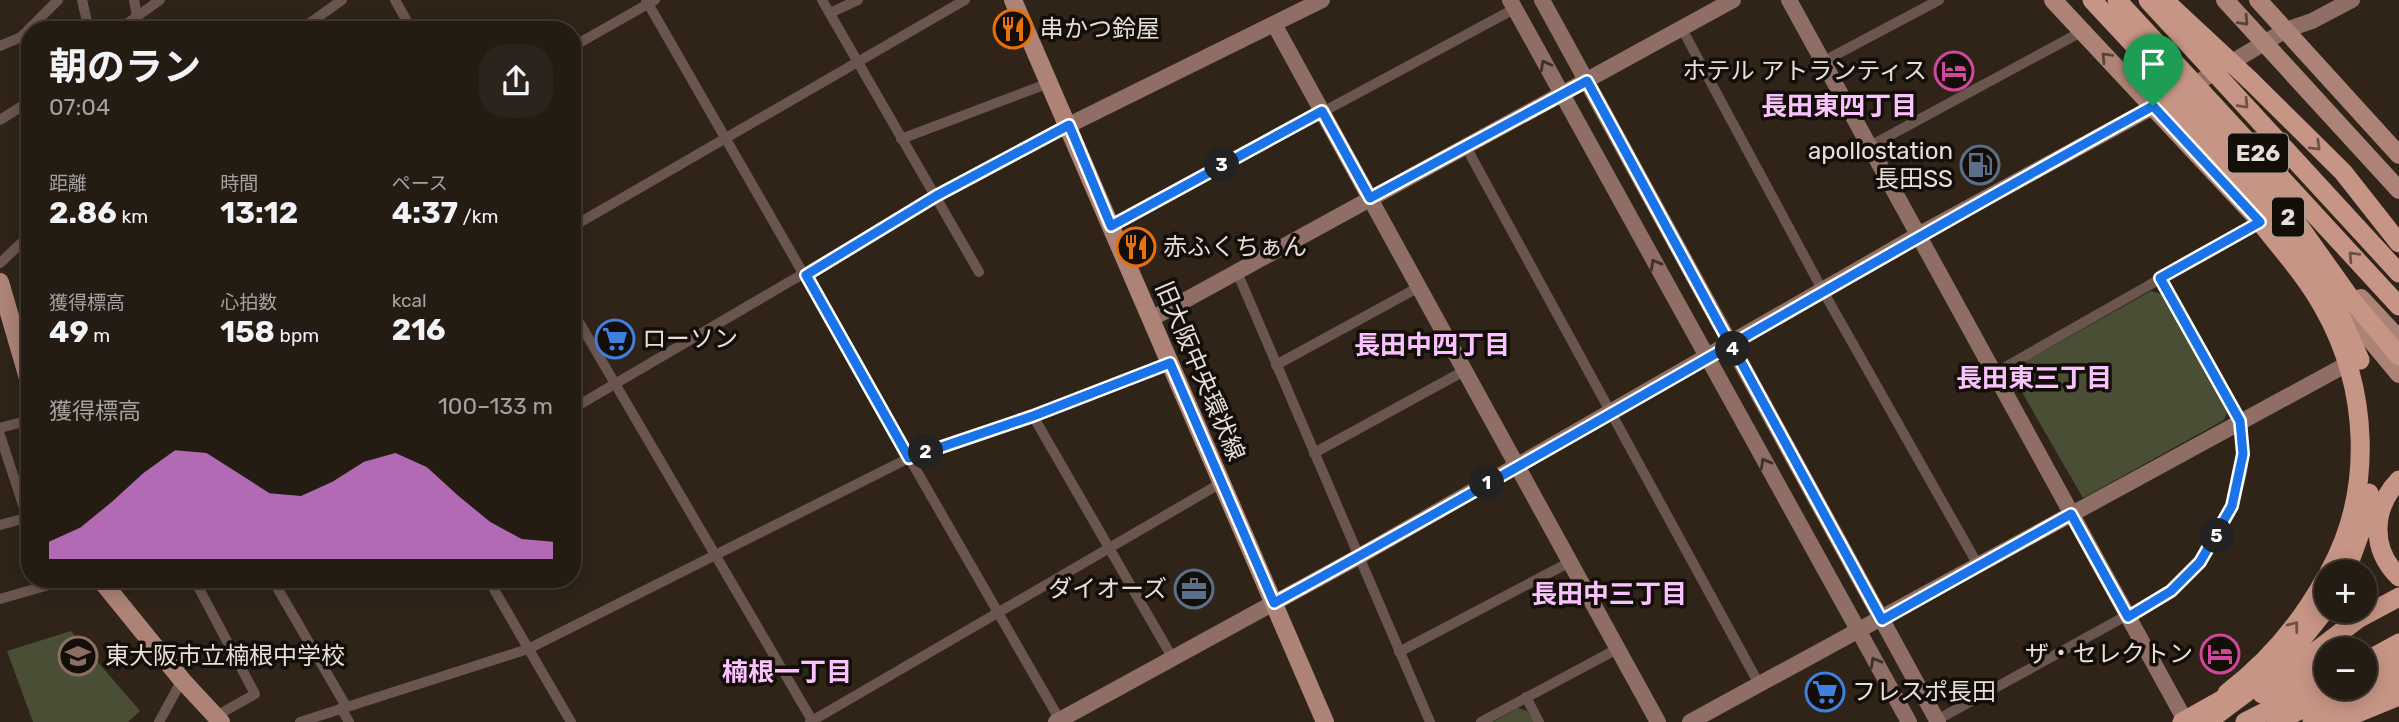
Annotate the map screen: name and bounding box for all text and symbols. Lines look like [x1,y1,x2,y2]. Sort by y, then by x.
restaurant icon: 串かつ鈴屋 [992,8,1034,50]
one-way arrow [2236,13,2249,26]
place label: 串かつ鈴屋 [1040,15,1160,43]
pin [2123,34,2183,106]
text: 朝のラン [49,44,201,90]
button: share [479,44,553,118]
icon: arrive [2134,45,2172,83]
hotel icon: ホテル アトランティス [1933,50,1975,92]
one-way arrow [2101,53,2114,66]
place label: ホテル アトランティス [1683,57,1927,85]
one-way arrow [1540,60,1553,72]
district label: 長田東四丁目 [1761,91,1917,122]
text: 07:04 [49,93,110,121]
one-way arrow [2235,96,2248,109]
road number: E26 [2228,134,2288,172]
place label: apollostation 長田SS [1808,137,1953,193]
one-way arrow [2308,138,2321,151]
fuel station icon: apollostation 長田SS [1959,144,2001,186]
pin: 3 [1204,148,1240,182]
text: 3 [1215,153,1228,176]
text: 距離 [49,172,87,195]
text: 時間 [220,172,258,195]
text: ペース [392,172,448,195]
text: 2.86 [49,195,117,231]
text: 13:12 [220,195,298,231]
text: 4:37 [392,195,458,231]
road number: 2 [2272,198,2304,236]
text: km [117,205,148,228]
text: /km [458,205,498,228]
restaurant icon: 赤ふくちぁん [1115,226,1157,268]
place label: 赤ふくちぁん [1163,233,1307,261]
one-way arrow [2348,251,2361,264]
one-way arrow [1650,259,1663,272]
street label: 旧大阪中央環状線 [1150,277,1250,465]
text: kcal [392,289,427,312]
text: 獲得標高 [49,291,125,314]
text: 心拍数 [220,291,277,314]
text: 216 [392,312,446,348]
text: 49 [49,314,89,350]
text: 158 [220,314,275,350]
supermarket icon: ローソン [594,318,636,360]
text: m [89,324,110,347]
text: bpm [275,324,319,347]
place label: ローソン [642,325,738,353]
district label: 長田中四丁目 [1354,330,1510,361]
pin: 4 [1716,332,1750,366]
text: 4 [1726,337,1739,360]
district label: 長田東三丁目 [1956,363,2112,394]
text: 100–133 m [438,392,553,420]
text: 獲得標高 [49,397,141,425]
pin: 2 [908,434,944,470]
text: 2 [919,440,932,463]
one-way arrow [1760,458,1773,471]
pin: 1 [1470,466,1504,500]
text: 1 [1482,471,1491,494]
pin: 5 [2200,518,2234,554]
text: 5 [2210,524,2223,547]
map controls [2314,560,2377,700]
button: + [2314,560,2377,623]
office icon: ダイオーズ [1173,568,1215,610]
place label: ダイオーズ [1048,575,1167,603]
district label: 長田中三丁目 [1531,579,1687,610]
one-way arrow [2286,621,2298,634]
hotel icon: ザ・セレクトン [2199,633,2241,675]
school or university icon: 東大阪市立楠根中学校 [57,635,99,677]
button: − [2314,637,2377,700]
place label: ザ・セレクトン [2025,640,2193,668]
place label: 東大阪市立楠根中学校 [105,642,345,670]
district label: 楠根一丁目 [722,657,852,688]
one-way arrow [1870,657,1883,670]
supermarket icon: フレスポ長田 [1804,671,1846,713]
place label: フレスポ長田 [1852,678,1996,706]

